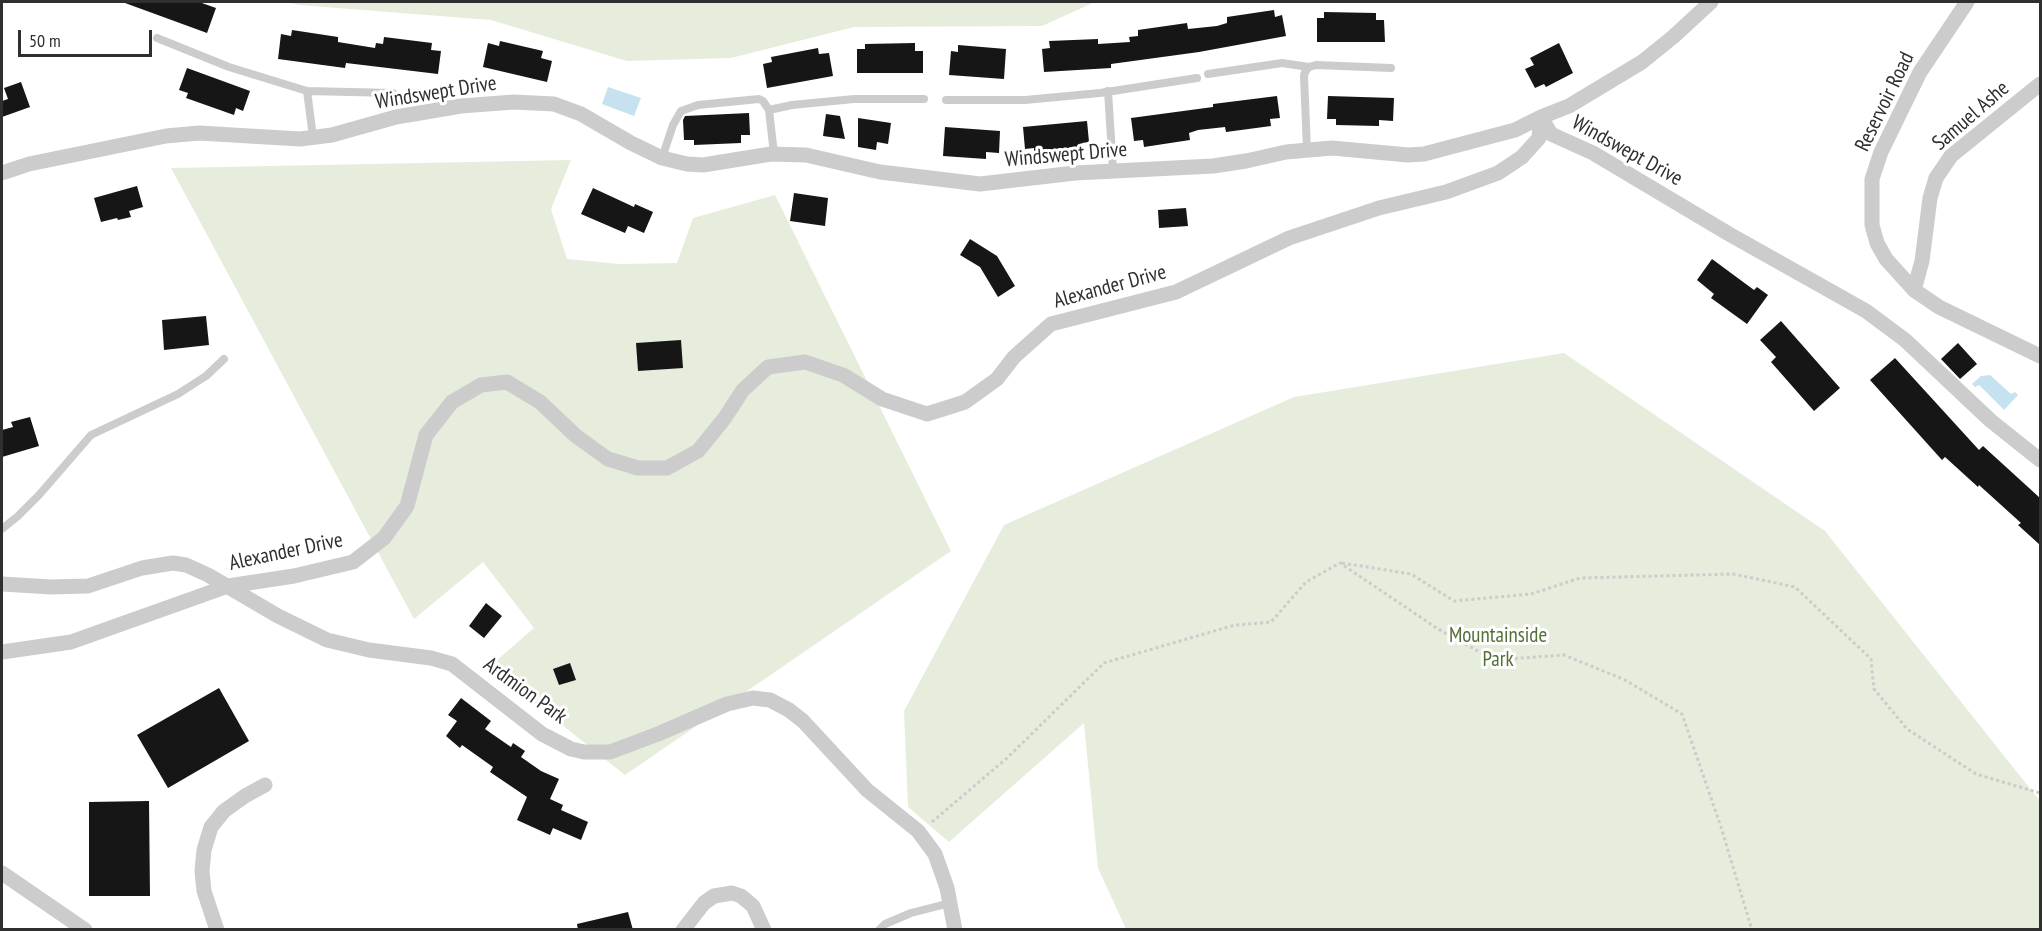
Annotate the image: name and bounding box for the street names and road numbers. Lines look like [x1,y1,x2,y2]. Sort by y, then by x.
street label: Reservoir Road [1850,48,1920,156]
street label: Windswept Drive [374,71,498,115]
street label: Samuel Ashe [1928,76,2014,156]
street label: Windswept Drive [1567,110,1687,192]
street label: Windswept Drive [1004,137,1128,173]
street label: Alexander Drive [1051,260,1169,314]
street label: Alexander Drive [227,528,345,576]
street label: Ardmion Park [478,652,572,730]

